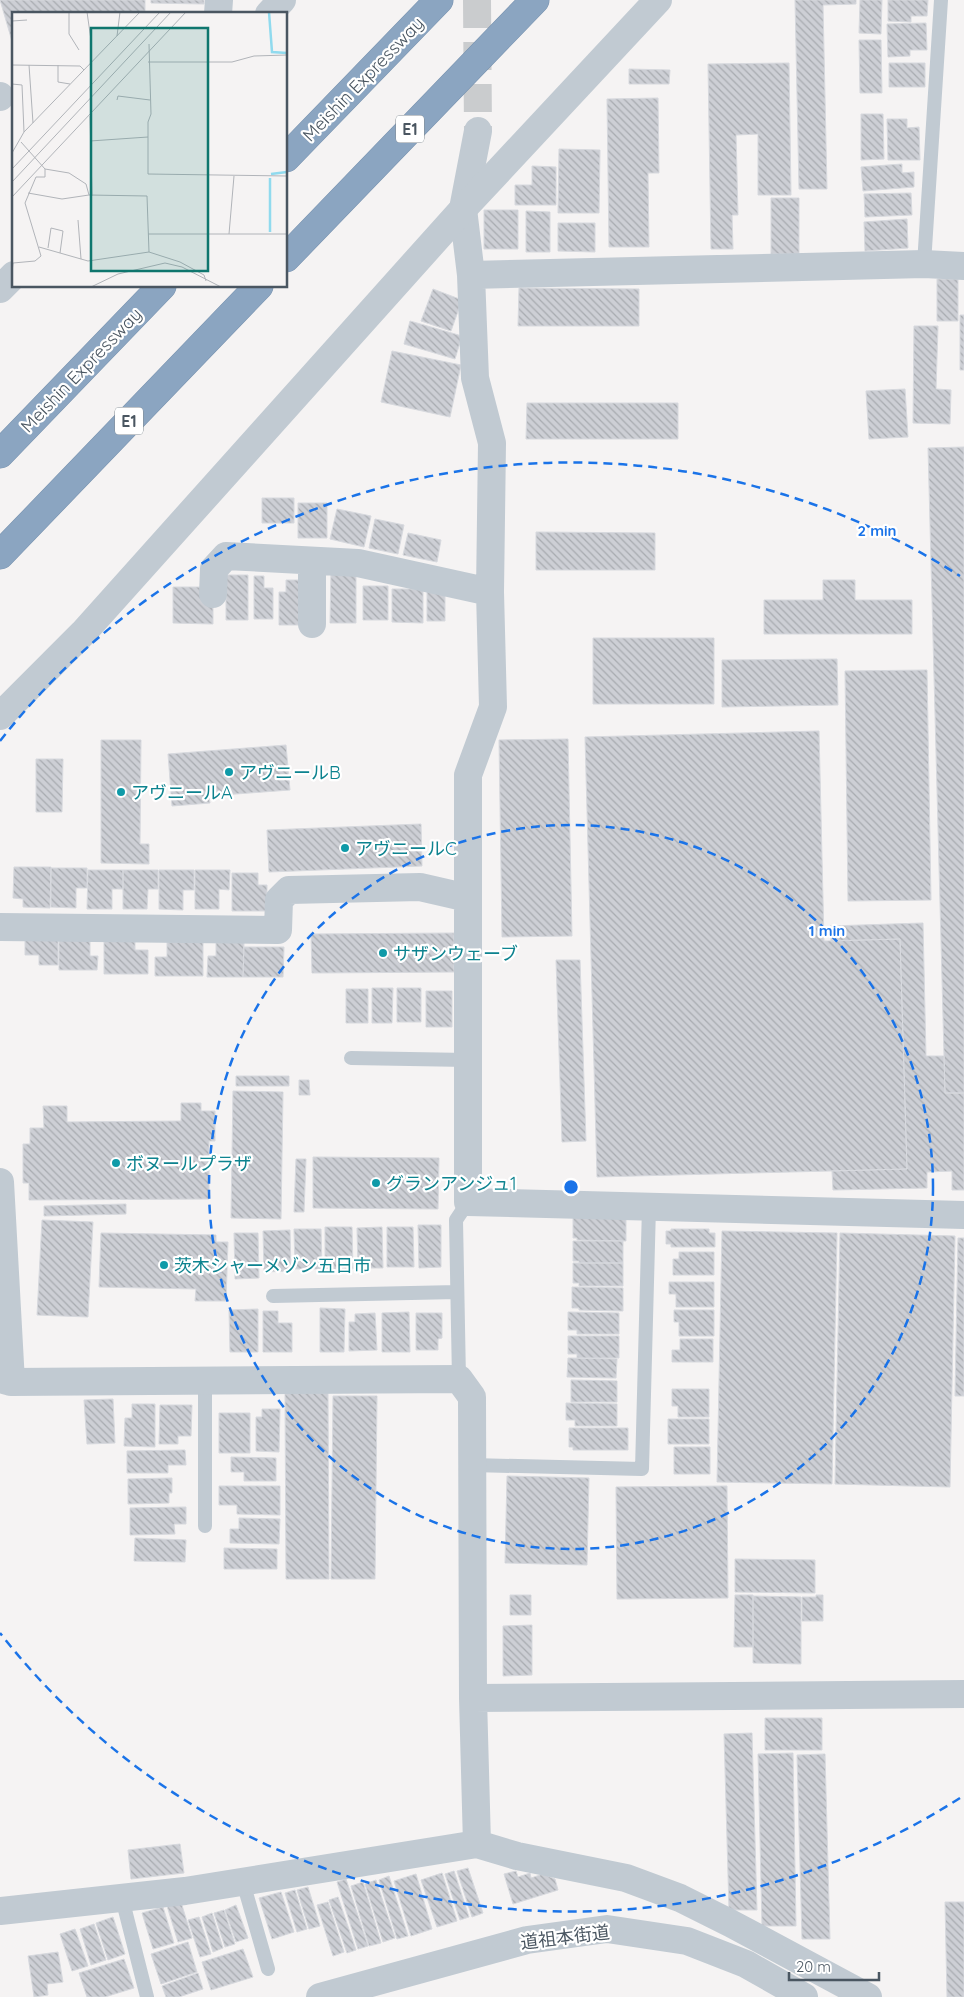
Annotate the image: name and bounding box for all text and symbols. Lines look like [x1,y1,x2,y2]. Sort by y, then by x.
inset map [12,12,288,288]
street label: Meishin Expressway [297,12,429,146]
road number: E1 [396,116,424,142]
street label: Meishin Expressway [15,303,147,437]
road number: E1 [115,408,143,434]
text: 2 min [857,521,897,540]
place label: アヴニールB [239,761,341,784]
marker: アヴニールB [223,766,235,778]
place label: アヴニールA [131,781,233,804]
marker: アヴニールA [115,786,127,798]
place label: アヴニールC [355,837,457,860]
marker: アヴニールC [339,842,351,854]
text: 1 min [809,921,845,940]
place label: サザンウェーブ [393,942,518,965]
marker: サザンウェーブ [377,947,389,959]
place label: ボヌールプラザ [126,1152,252,1175]
marker: ボヌールプラザ [110,1157,122,1169]
place label: グランアンジュ1 [386,1172,517,1195]
marker: グランアンジュ1 [370,1177,382,1189]
centre of rings [562,1178,580,1196]
place label: 茨木シャーメゾン五日市 [174,1254,371,1277]
marker: 茨木シャーメゾン五日市 [158,1259,170,1271]
street label: 道祖本街道 [519,1920,611,1954]
scale bar [789,1950,879,1982]
text: 20 m [796,1957,831,1976]

